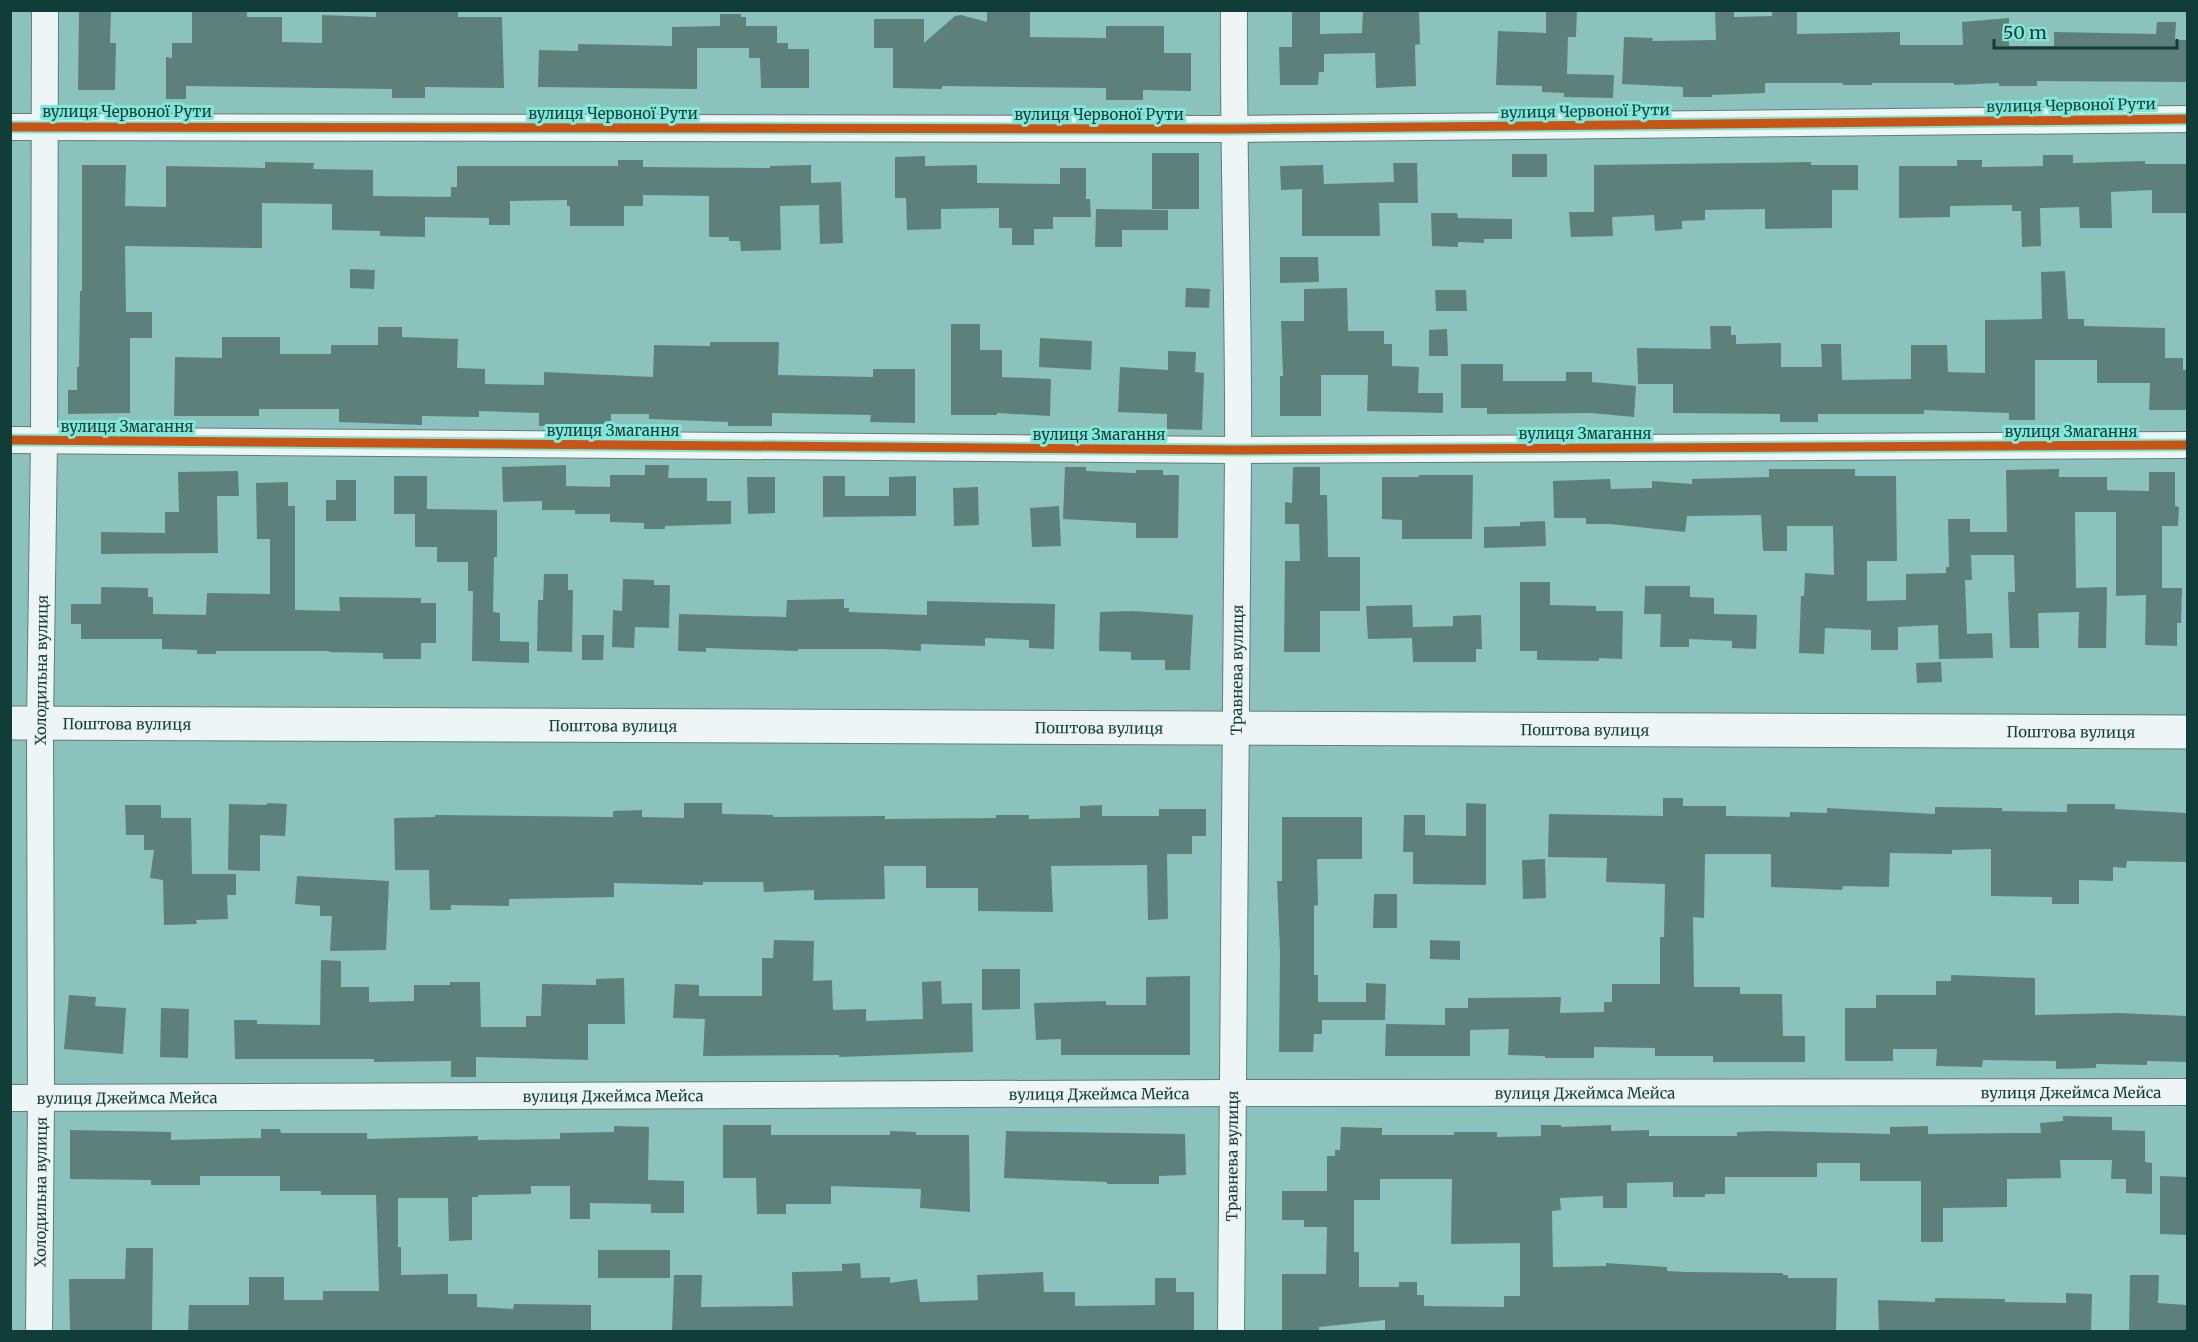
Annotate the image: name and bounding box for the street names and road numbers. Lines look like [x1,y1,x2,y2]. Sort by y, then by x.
street label: вулиця Червоної Рути [1986,94,2156,116]
street label: вулиця Червоної Рути [1500,100,1670,122]
street label: вулиця Червоної Рути [42,102,212,121]
street label: вулиця Червоної Рути [528,104,698,123]
street label: вулиця Червоної Рути [1014,105,1184,124]
street label: вулиця Змагання [61,417,194,436]
street label: вулиця Змагання [547,421,680,440]
street label: вулиця Змагання [2005,422,2138,441]
street label: вулиця Змагання [1519,424,1652,443]
street label: вулиця Змагання [1033,425,1166,444]
street label: Холодильна вулиця [30,595,51,745]
street label: Травнева вулиця [1226,604,1247,736]
street label: Поштова вулиця [63,714,191,733]
street label: Поштова вулиця [549,716,677,735]
street label: Поштова вулиця [1035,718,1163,737]
street label: Поштова вулиця [1521,720,1649,739]
street label: Поштова вулиця [2007,722,2135,741]
street label: вулиця Джеймса Мейса [1495,1083,1675,1102]
street label: вулиця Джеймса Мейса [1981,1083,2161,1102]
street label: вулиця Джеймса Мейса [1009,1084,1189,1103]
street label: вулиця Джеймса Мейса [523,1086,703,1105]
street label: вулиця Джеймса Мейса [37,1088,217,1107]
street label: Травнева вулиця [1222,1090,1242,1222]
street label: Холодильна вулиця [30,1117,50,1267]

